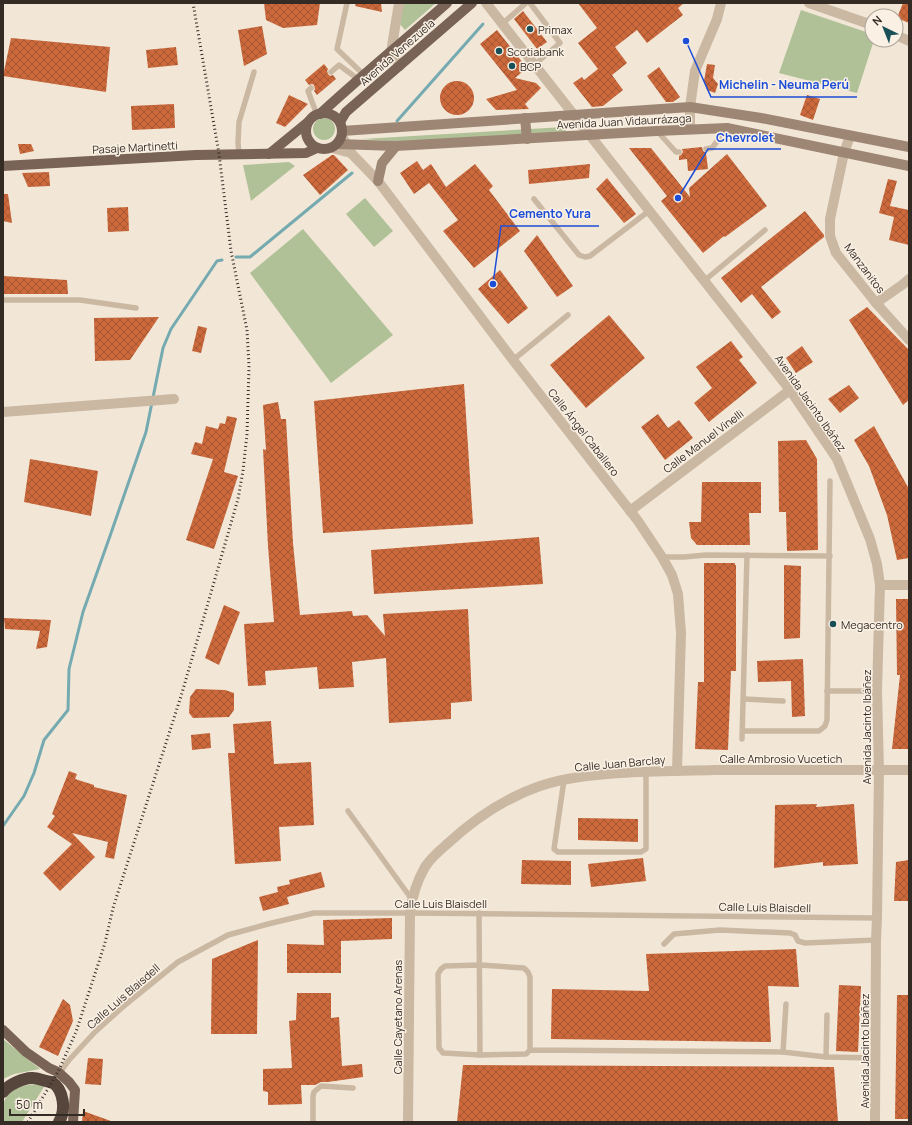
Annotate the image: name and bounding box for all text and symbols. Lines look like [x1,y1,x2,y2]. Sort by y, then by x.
north arrow [864,8,904,48]
text: N [869,12,885,29]
street label: Avenida Venezuela [356,15,438,89]
place label: Primax [538,22,573,37]
marker: Primax [525,24,535,34]
place label: Scotiabank [507,44,564,59]
marker: Scotiabank [494,46,504,56]
place label: BCP [520,59,542,74]
marker: BCP [507,61,517,71]
callout: Michelin - Neuma Perú [711,73,857,97]
text: Michelin - Neuma Perú [719,76,849,93]
street label: Avenida Juan Vidaurrázaga [556,110,692,132]
callout: Chevrolet [708,125,781,149]
text: Chevrolet [716,129,774,146]
street label: Pasaje Martinetti [92,137,178,157]
callout: Cemento Yura [501,202,599,226]
text: Cemento Yura [509,205,591,222]
street label: Manzanitos [841,240,889,296]
street label: Avenida Jacinto Ibáñez [772,352,850,455]
street label: Calle Ángel Caballero [545,385,623,479]
street label: Calle Manuel Vinelli [660,406,746,476]
place label: Megacentro [841,617,903,632]
marker: Megacentro [828,619,838,629]
street label: Avenida Jacinto Ibáñez [859,669,874,785]
street label: Calle Ambrosio Vucetich [720,751,842,766]
street label: Calle Juan Barclay [574,752,666,774]
street label: Calle Luis Blaisdell [395,896,487,911]
street label: Calle Luis Blaisdell [719,899,811,915]
street label: Calle Cayetano Arenas [390,959,405,1074]
street label: Calle Luis Blaisdell [83,960,163,1032]
street label: Avenida Jacinto Ibáñez [857,993,872,1109]
scale bar [10,1091,84,1117]
text: 50 m [16,1096,43,1113]

